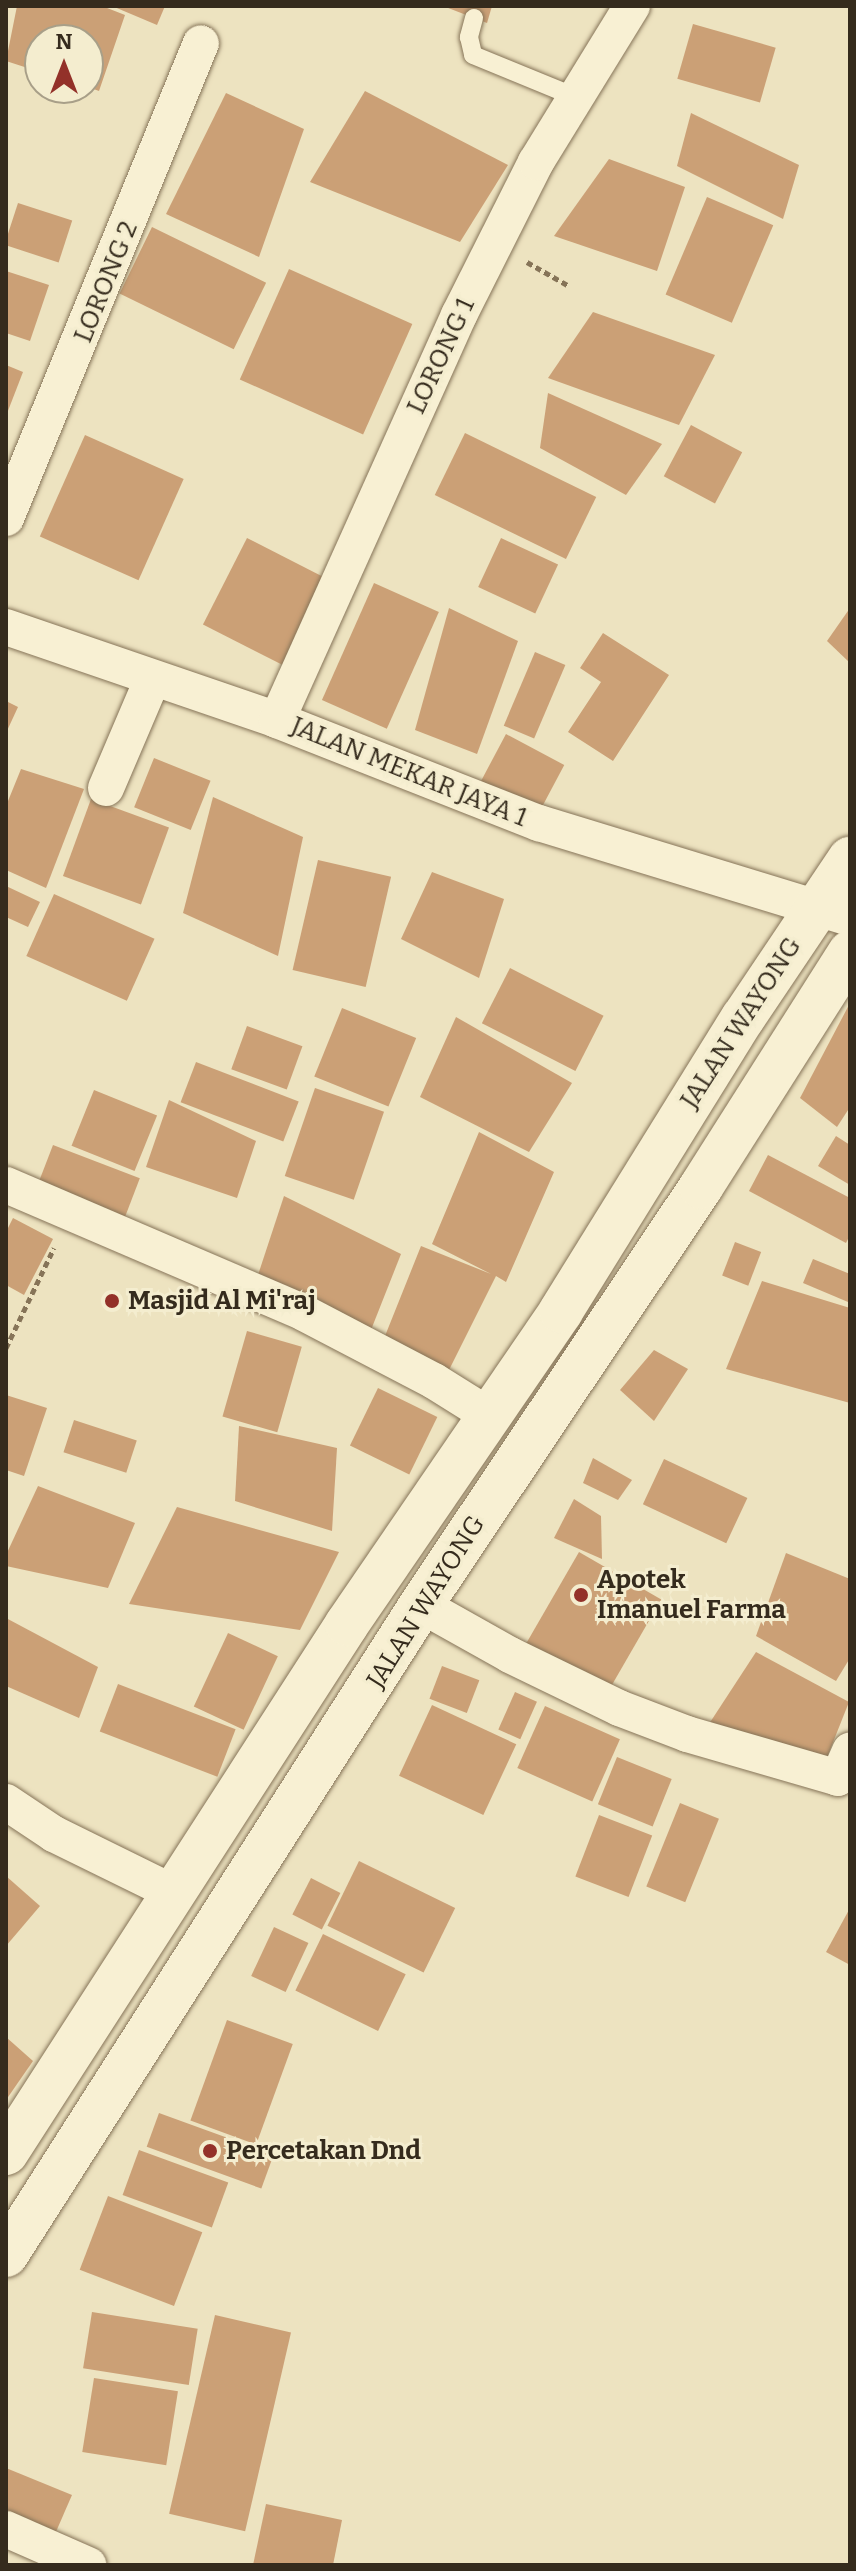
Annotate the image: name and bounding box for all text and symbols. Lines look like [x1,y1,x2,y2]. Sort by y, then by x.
north arrow [24,24,104,104]
text: N [56,28,72,55]
street label: LORONG 2 [68,217,144,347]
street label: LORONG 1 [401,293,481,419]
street label: JALAN MEKAR JAYA 1 [287,710,531,834]
street label: JALAN WAYONG [674,932,808,1114]
place label: Masjid Al Mi'raj [128,1285,316,1317]
marker: Masjid Al Mi'raj [103,1292,121,1310]
street label: JALAN WAYONG [360,1510,492,1694]
place label: Apotek Imanuel Farma [597,1564,786,1626]
marker: Apotek Imanuel Farma [572,1586,590,1604]
place label: Percetakan Dnd [226,2135,421,2167]
marker: Percetakan Dnd [201,2142,219,2160]

